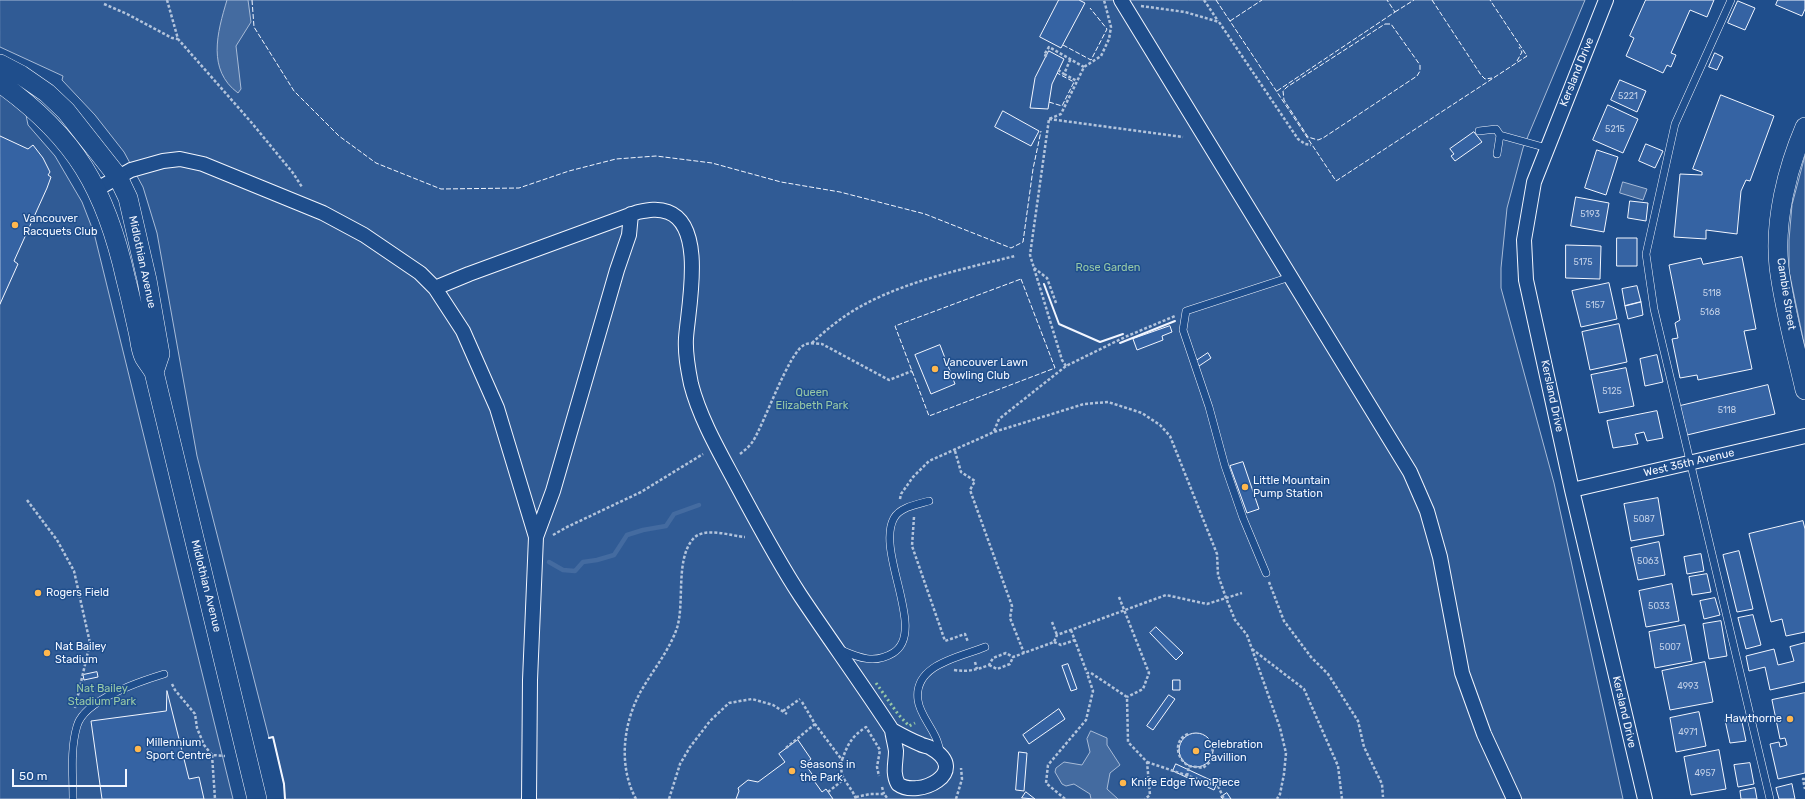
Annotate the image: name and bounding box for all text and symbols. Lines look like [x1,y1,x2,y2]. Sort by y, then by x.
street label: Kersland Drive [1557,36,1597,108]
house number: 5221 [1618,91,1638,101]
house number: 5215 [1605,124,1625,134]
house number: 5193 [1580,209,1600,219]
place label: Vancouver Racquets Club [23,212,97,238]
street label: Midlothian Avenue [126,214,158,310]
marker: Vancouver Racquets Club [10,220,20,230]
house number: 5175 [1573,257,1593,267]
street label: Cambie Street [1774,257,1798,331]
park label: Rose Garden [1076,261,1140,275]
house number: 5118 [1703,288,1721,298]
house number: 5157 [1585,300,1605,310]
house number: 5168 [1700,307,1720,317]
place label: Vancouver Lawn Bowling Club [943,356,1028,382]
street label: Kersland Drive [1538,359,1566,433]
marker: Vancouver Lawn Bowling Club [930,364,940,374]
park label: Queen Elizabeth Park [776,386,848,412]
house number: 5125 [1602,386,1622,396]
house number: 5118 [1718,405,1736,415]
street label: West 35th Avenue [1642,446,1736,480]
place label: Little Mountain Pump Station [1253,474,1330,500]
marker: Little Mountain Pump Station [1240,482,1250,492]
house number: 5087 [1633,514,1655,524]
street label: Midlothian Avenue [188,539,224,633]
house number: 5063 [1637,556,1659,566]
place label: Rogers Field [46,586,109,600]
marker: Rogers Field [33,588,43,598]
house number: 5033 [1648,601,1670,611]
place label: Nat Bailey Stadium [55,640,106,666]
house number: 5007 [1659,642,1681,652]
marker: Nat Bailey Stadium [42,648,52,658]
street label: Kersland Drive [1609,675,1639,749]
house number: 4993 [1677,681,1699,691]
park label: Nat Bailey Stadium Park [68,682,136,708]
place label: Hawthorne [1725,712,1782,726]
marker: Hawthorne [1785,714,1795,724]
house number: 4971 [1678,727,1698,737]
place label: Millennium Sport Centre [146,736,211,762]
place label: Celebration Pavillion [1204,738,1263,764]
marker: Millennium Sport Centre [133,744,143,754]
marker: Celebration Pavillion [1191,746,1201,756]
place label: Seasons in the Park [800,758,855,784]
scale bar [14,761,129,787]
marker: Seasons in the Park [787,766,797,776]
house number: 4957 [1695,768,1715,778]
text: 50 m [19,769,47,783]
place label: Knife Edge Two Piece [1131,776,1240,790]
marker: Knife Edge Two Piece [1118,778,1128,788]

